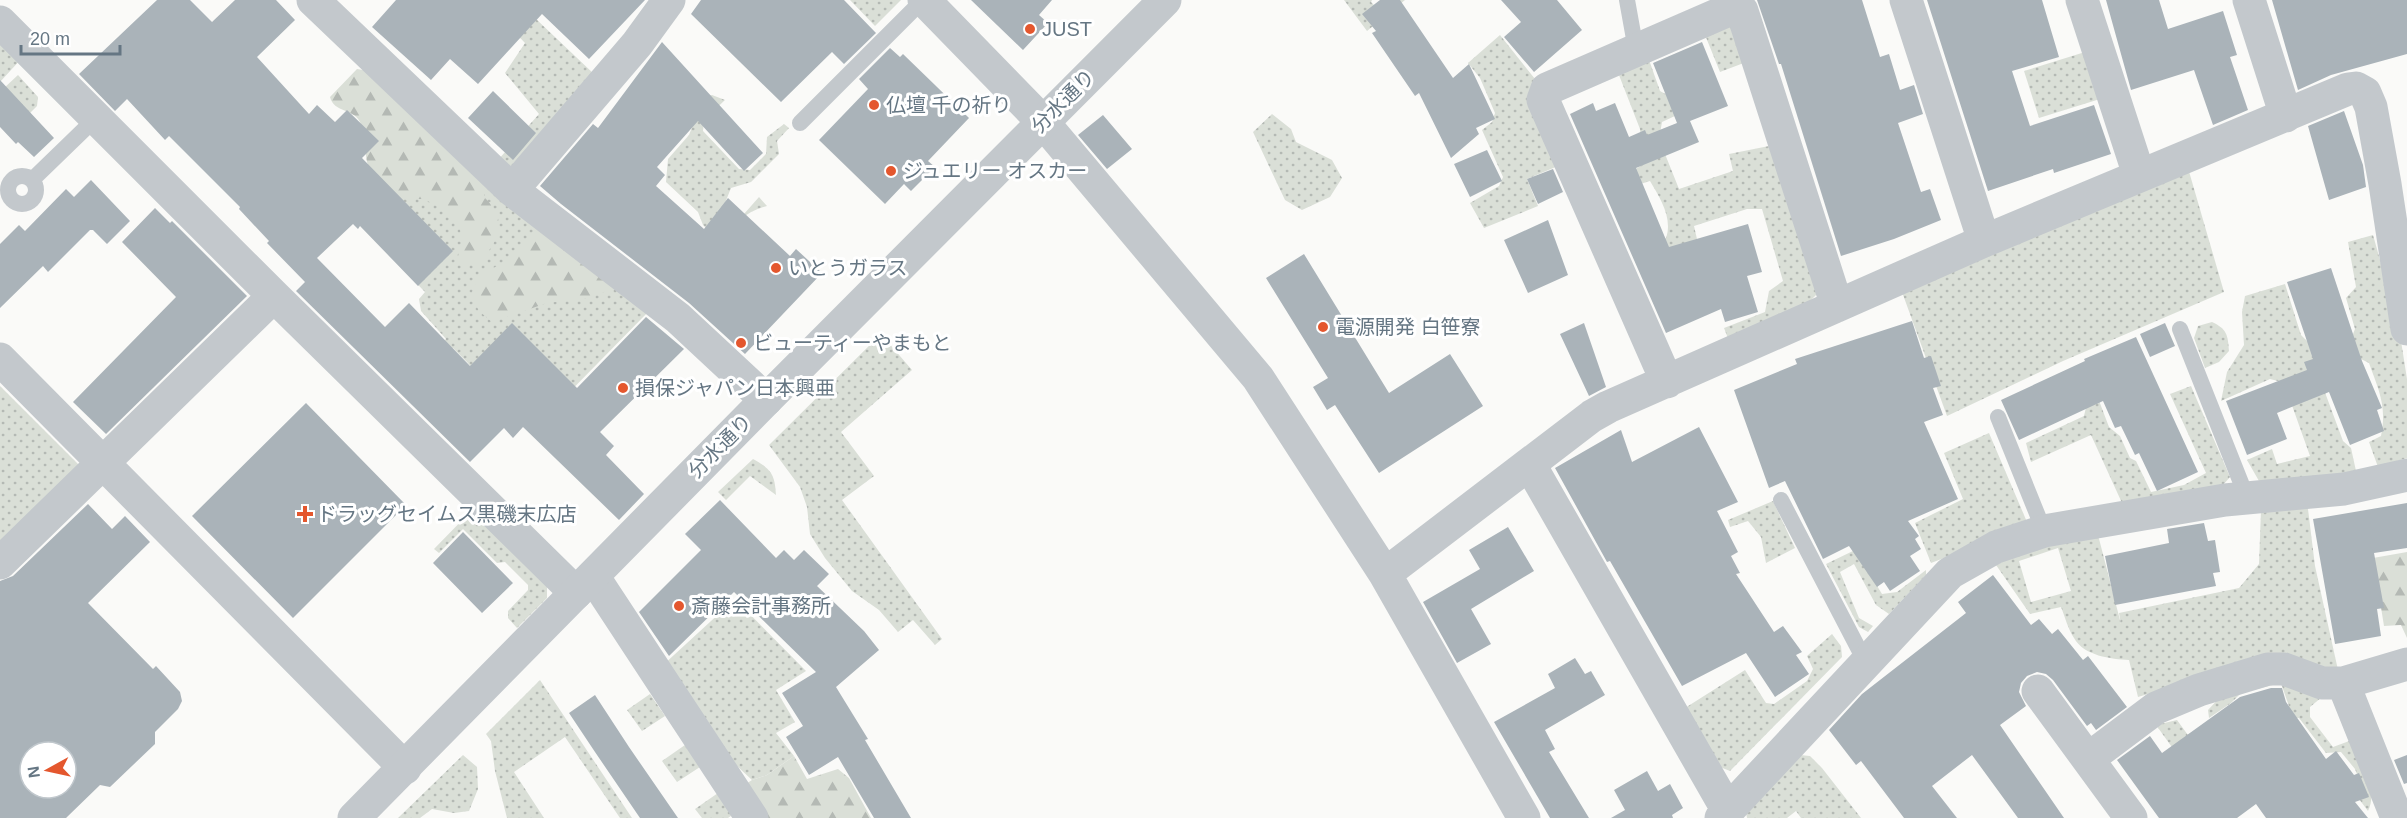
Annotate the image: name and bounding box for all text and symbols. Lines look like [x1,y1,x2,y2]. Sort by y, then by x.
scale bar [21,18,120,56]
place label: JUST [1042,18,1092,40]
marker: JUST [1023,22,1037,36]
text: 20 m [30,29,70,49]
street label: 分水通り [1027,65,1099,137]
place label: 仏壇 千の祈り [886,94,1012,116]
marker: 仏壇 千の祈り [867,98,881,112]
place label: ジュエリー オスカー [903,160,1087,182]
marker: ジュエリー オスカー [884,164,898,178]
place label: いとうガラス [788,257,908,279]
marker: いとうガラス [769,261,783,275]
place label: 電源開発 白笹寮 [1335,316,1481,338]
marker: 電源開発 白笹寮 [1316,320,1330,334]
place label: ビューティーやまもと [753,332,951,354]
marker: ビューティーやまもと [734,336,748,350]
place label: 損保ジャパン日本興亜 [635,377,835,399]
marker: 損保ジャパン日本興亜 [616,381,630,395]
street label: 分水通り [684,410,756,482]
place label: ドラッグセイムス黒磯末広店 [317,503,577,525]
marker: ドラッグセイムス黒磯末広店 [298,507,312,521]
place label: 斎藤会計事務所 [691,595,831,617]
marker: 斎藤会計事務所 [672,599,686,613]
north arrow [18,740,78,800]
text: N [24,765,43,779]

